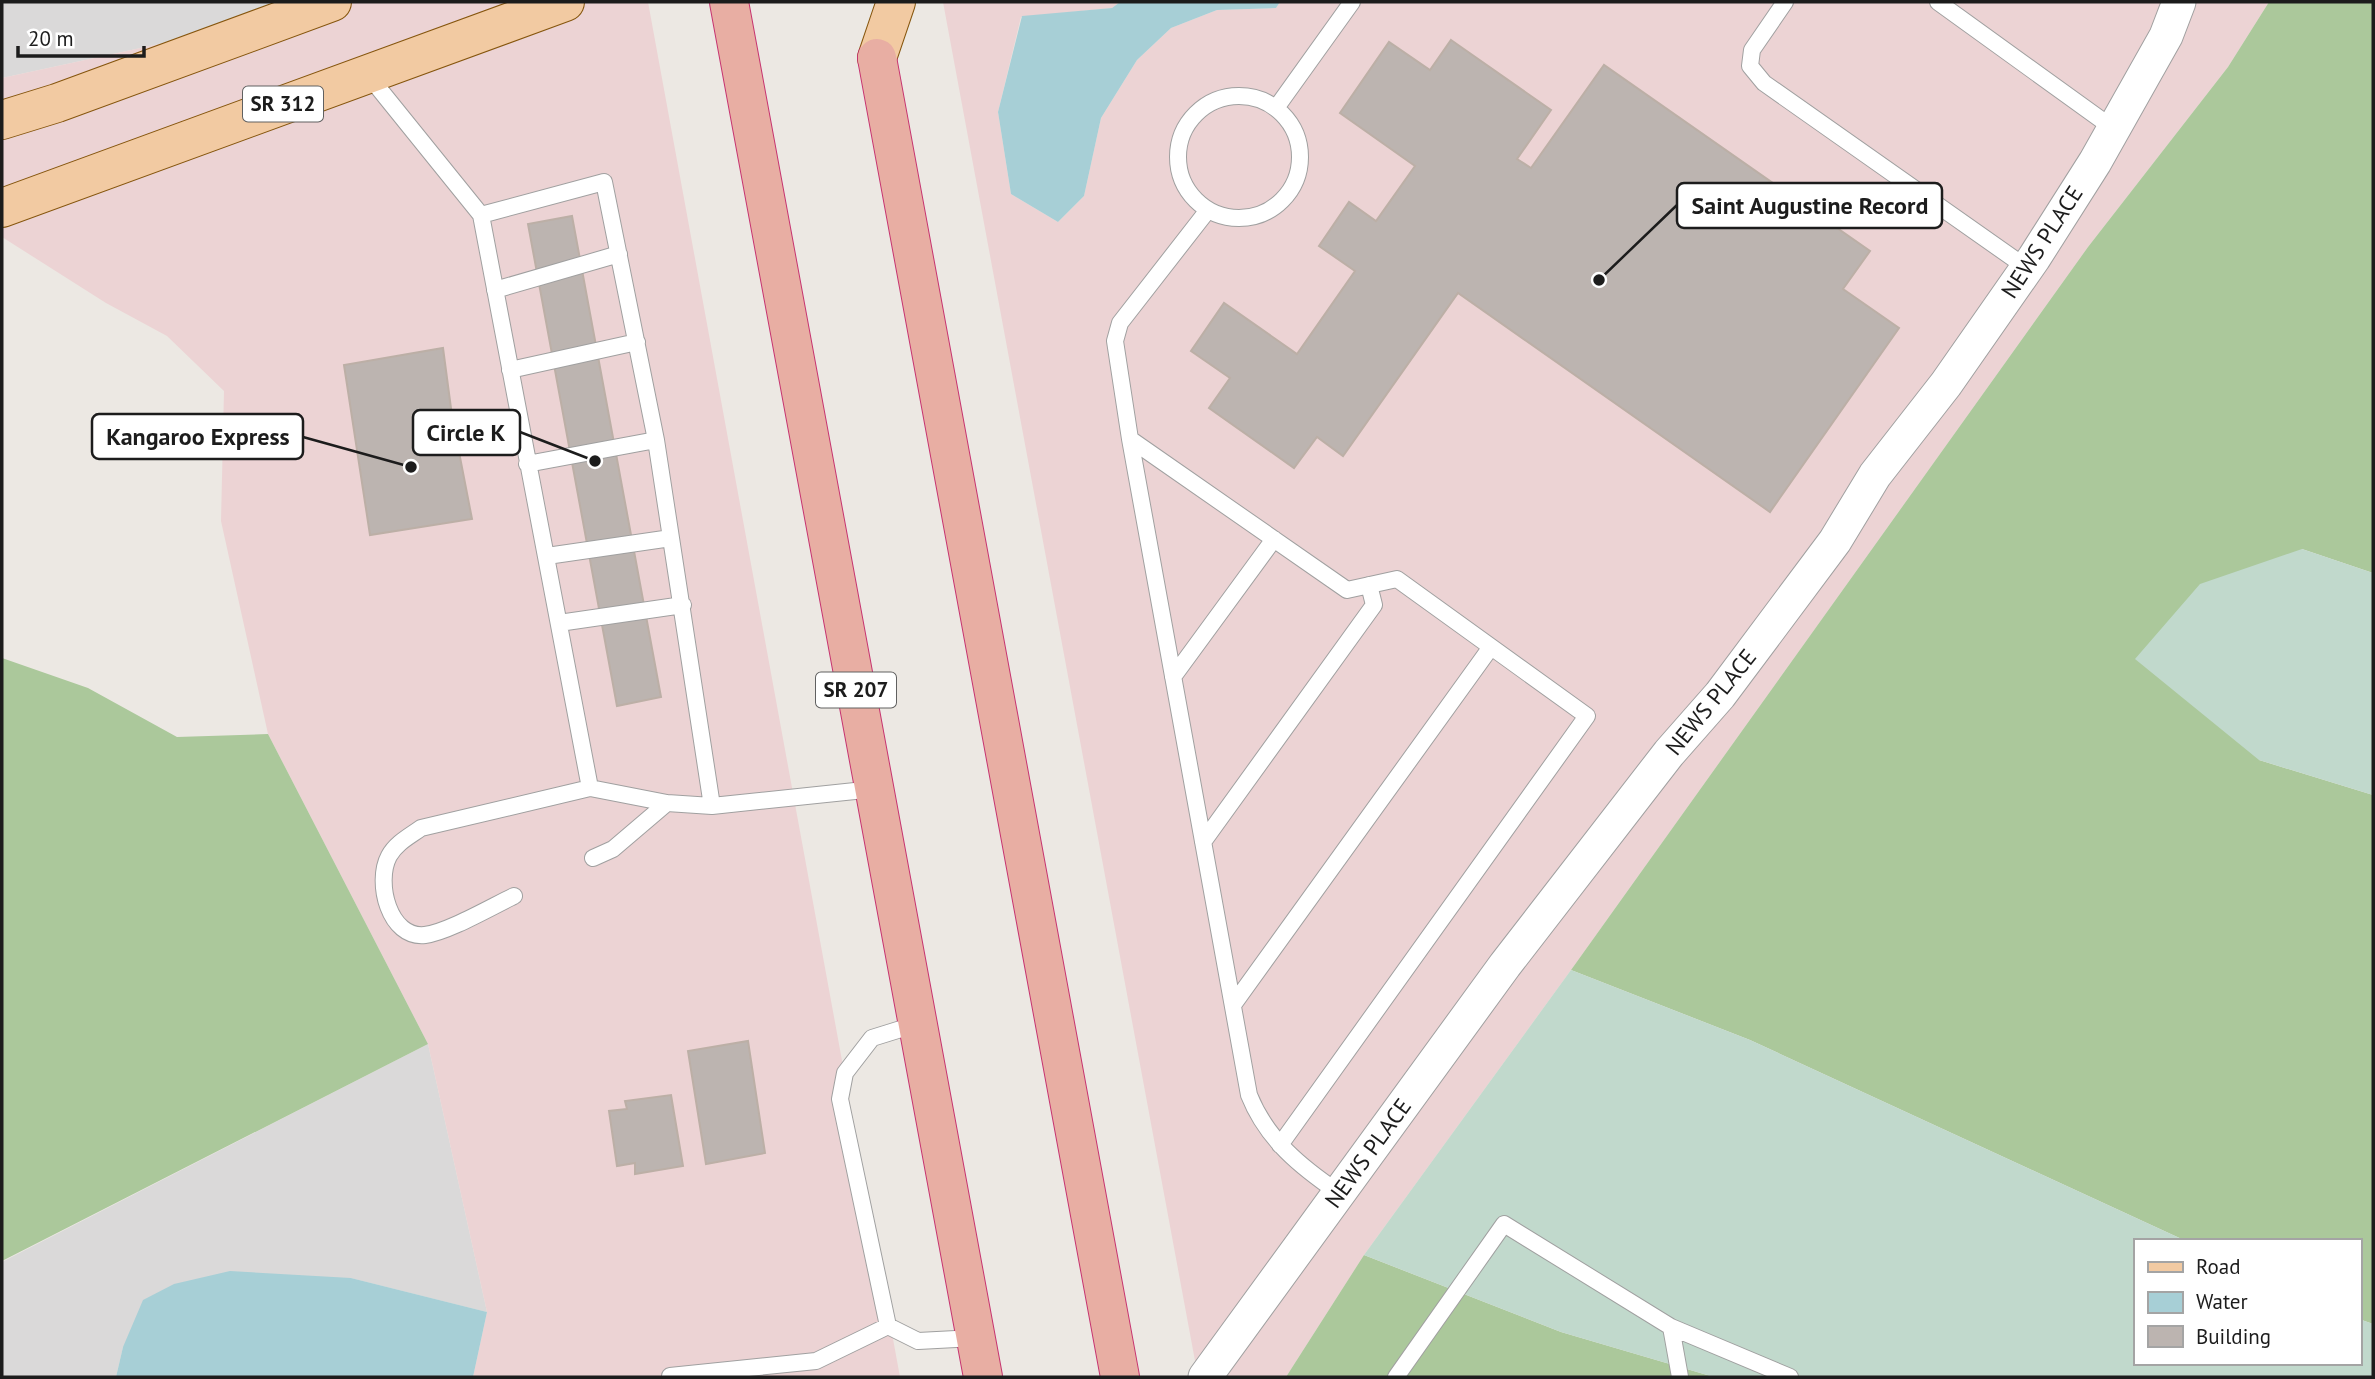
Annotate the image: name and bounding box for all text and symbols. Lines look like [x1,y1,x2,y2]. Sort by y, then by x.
scale bar [18,14,144,58]
text: 20 m [28,25,74,52]
road number: SR 312 [243,86,323,122]
street label: NEWS PLACE [1994,180,2089,303]
callout: Saint Augustine Record [1677,183,1942,228]
text: Saint Augustine Record [1692,190,1928,221]
callout: Circle K [413,410,520,455]
callout: Kangaroo Express [92,414,303,459]
text: Circle K [427,417,506,448]
text: Kangaroo Express [106,421,290,452]
street label: NEWS PLACE [1659,643,1762,761]
road number: SR 207 [816,672,896,708]
street label: NEWS PLACE [1318,1092,1417,1213]
legend [2134,1239,2361,1365]
text: Road [2196,1253,2240,1280]
text: Water [2196,1288,2248,1315]
text: Building [2196,1323,2271,1350]

